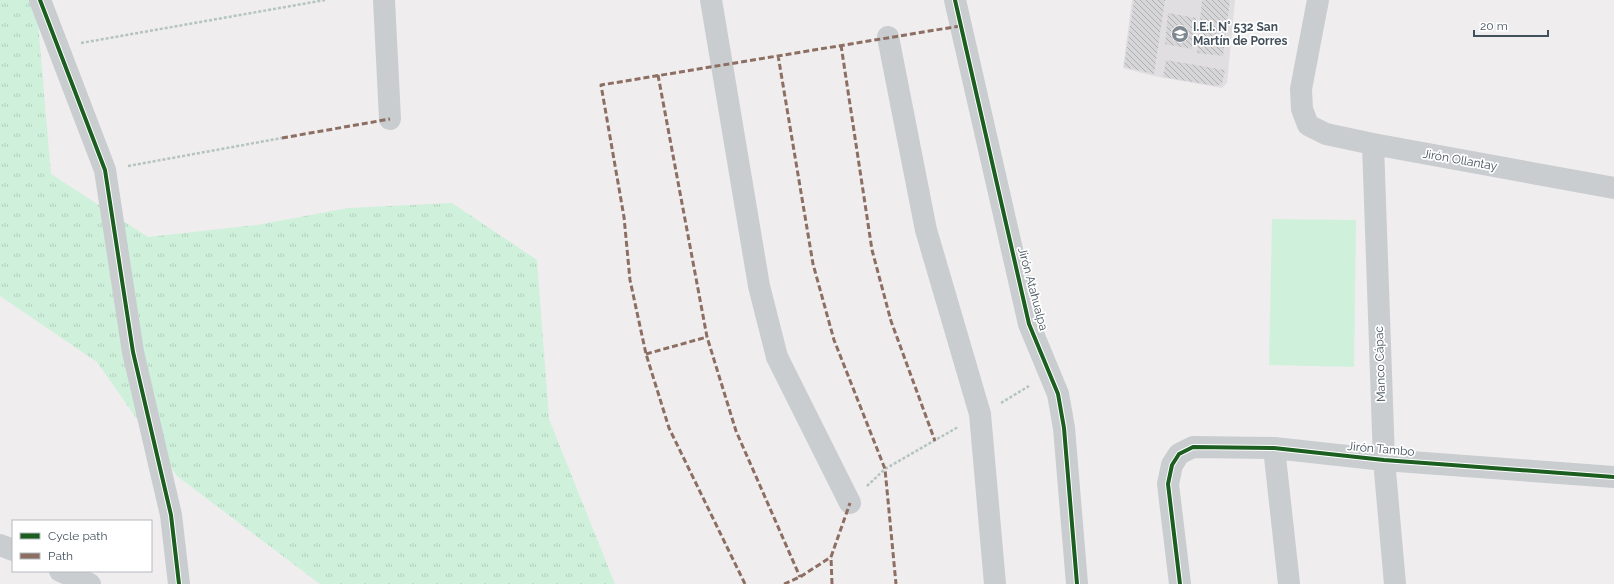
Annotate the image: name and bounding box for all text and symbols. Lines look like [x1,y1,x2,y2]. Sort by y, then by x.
scale bar [1474,12,1548,38]
text: 20 m [1480,19,1508,33]
place label: I.E.I. N° 532 San Martín de Porres [1193,20,1287,48]
school or university icon: I.E.I. N° 532 San Martín de Porres [1170,24,1190,44]
street label: Jirón Ollantay [1422,147,1499,174]
street label: Jirón Atahualpa [1015,246,1051,332]
street label: Manco Cápac [1372,325,1388,402]
street label: Jirón Tambo [1347,439,1415,459]
legend [12,520,152,572]
text: Cycle path [48,529,107,543]
text: Path [48,549,73,563]

